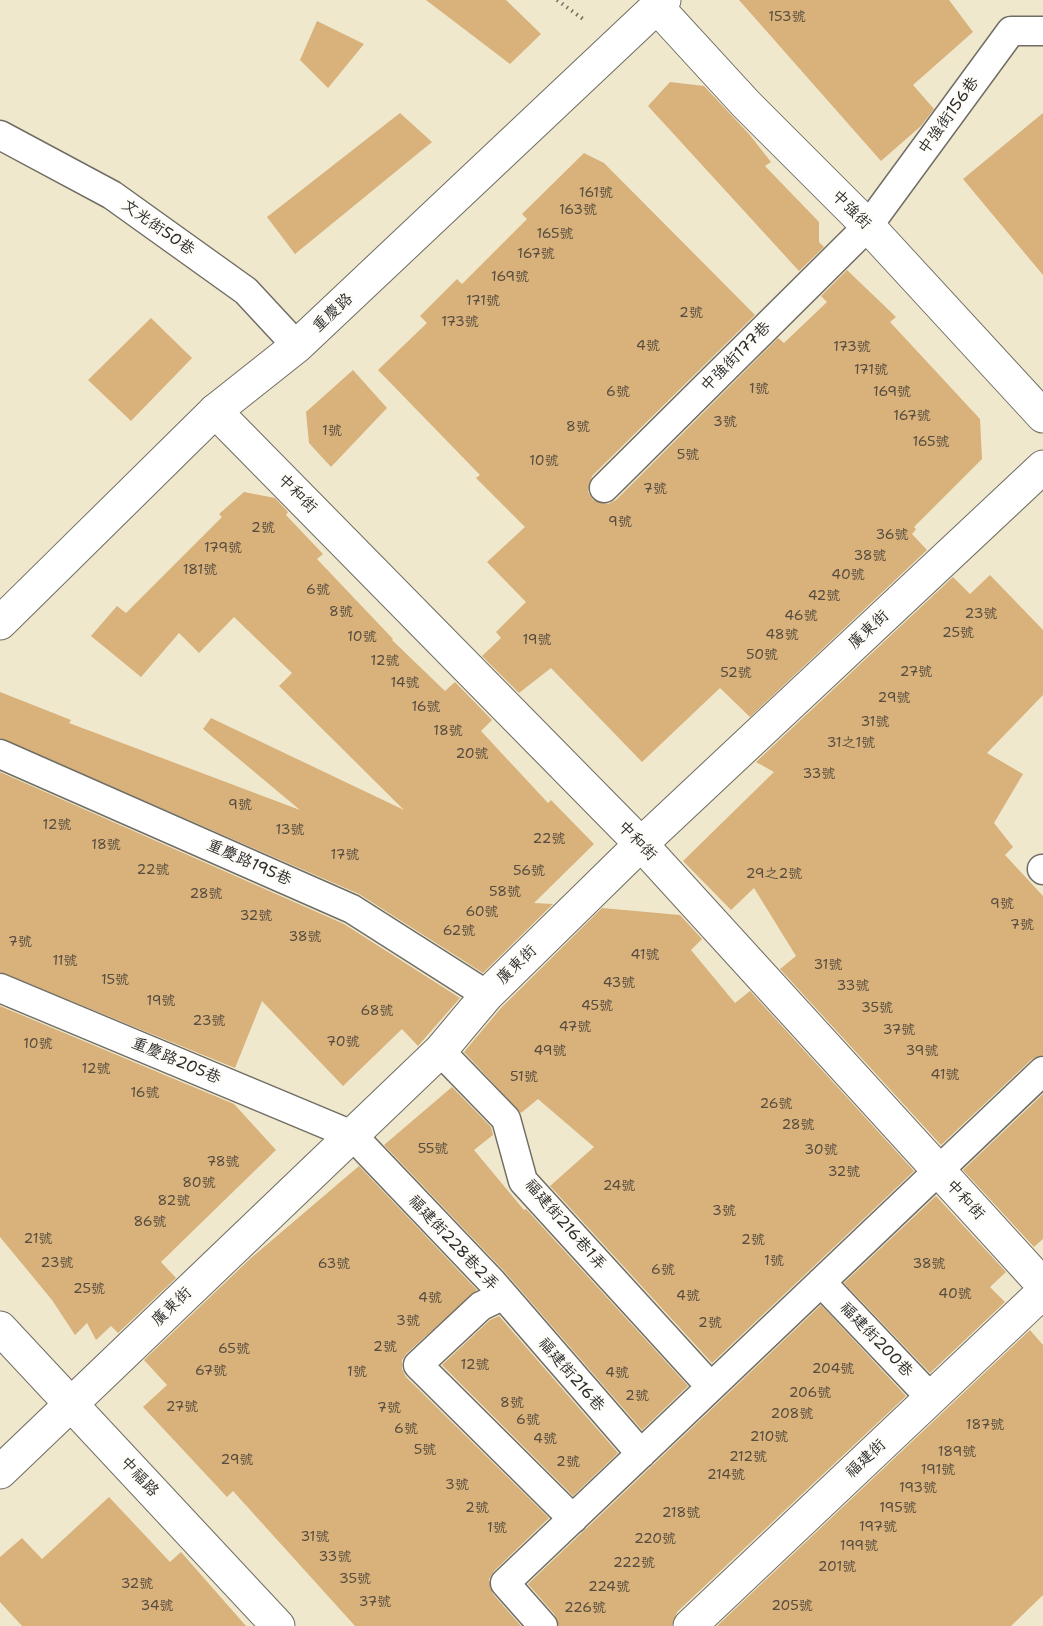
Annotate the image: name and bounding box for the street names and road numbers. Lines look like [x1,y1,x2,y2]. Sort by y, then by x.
street label: 中強街156巷 [914,73,984,159]
street label: 中強街 [827,186,875,234]
street label: 文光街50巷 [118,196,198,260]
street label: 重慶路 [309,290,357,336]
street label: 中強街177巷 [697,318,775,396]
street label: 中和街 [273,470,321,518]
street label: 廣東街 [845,607,893,653]
street label: 中和街 [613,817,661,865]
street label: 重慶路195巷 [204,836,294,890]
street label: 廣東街 [493,941,541,989]
street label: 重慶路205巷 [128,1034,224,1088]
street label: 福建街216巷1弄 [520,1176,610,1274]
street label: 中和街 [942,1176,988,1224]
street label: 福建街228巷2弄 [404,1191,502,1295]
street label: 廣東街 [148,1283,196,1331]
street label: 福建街200巷 [835,1298,917,1382]
street label: 福建街216巷 [534,1334,608,1416]
street label: 福建街 [842,1436,890,1482]
street label: 中福路 [116,1453,162,1501]

